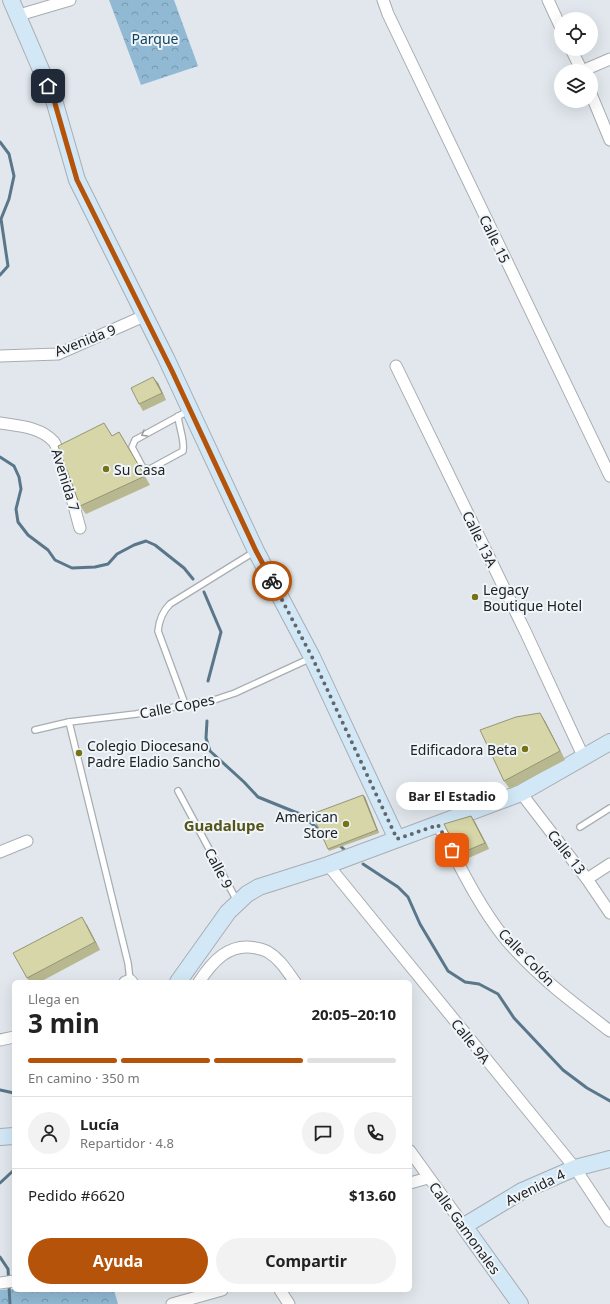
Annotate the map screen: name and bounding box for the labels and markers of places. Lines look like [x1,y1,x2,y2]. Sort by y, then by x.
pin [31,69,65,103]
place label: Su Casa [114,460,165,479]
marker: Su Casa [101,464,111,474]
place label: Legacy Boutique Hotel [483,580,582,615]
marker: Legacy Boutique Hotel [470,592,480,602]
place label: Colegio Diocesano Padre Eladio Sancho [87,736,221,771]
place label: Edificadora Beta [410,740,517,759]
marker: Edificadora Beta [520,744,530,754]
marker: Colegio Diocesano Padre Eladio Sancho [74,748,84,758]
callout: Bar El Estadio [396,782,508,810]
place label: American Store [275,807,338,842]
marker: American Store [341,819,351,829]
pin [435,833,469,867]

